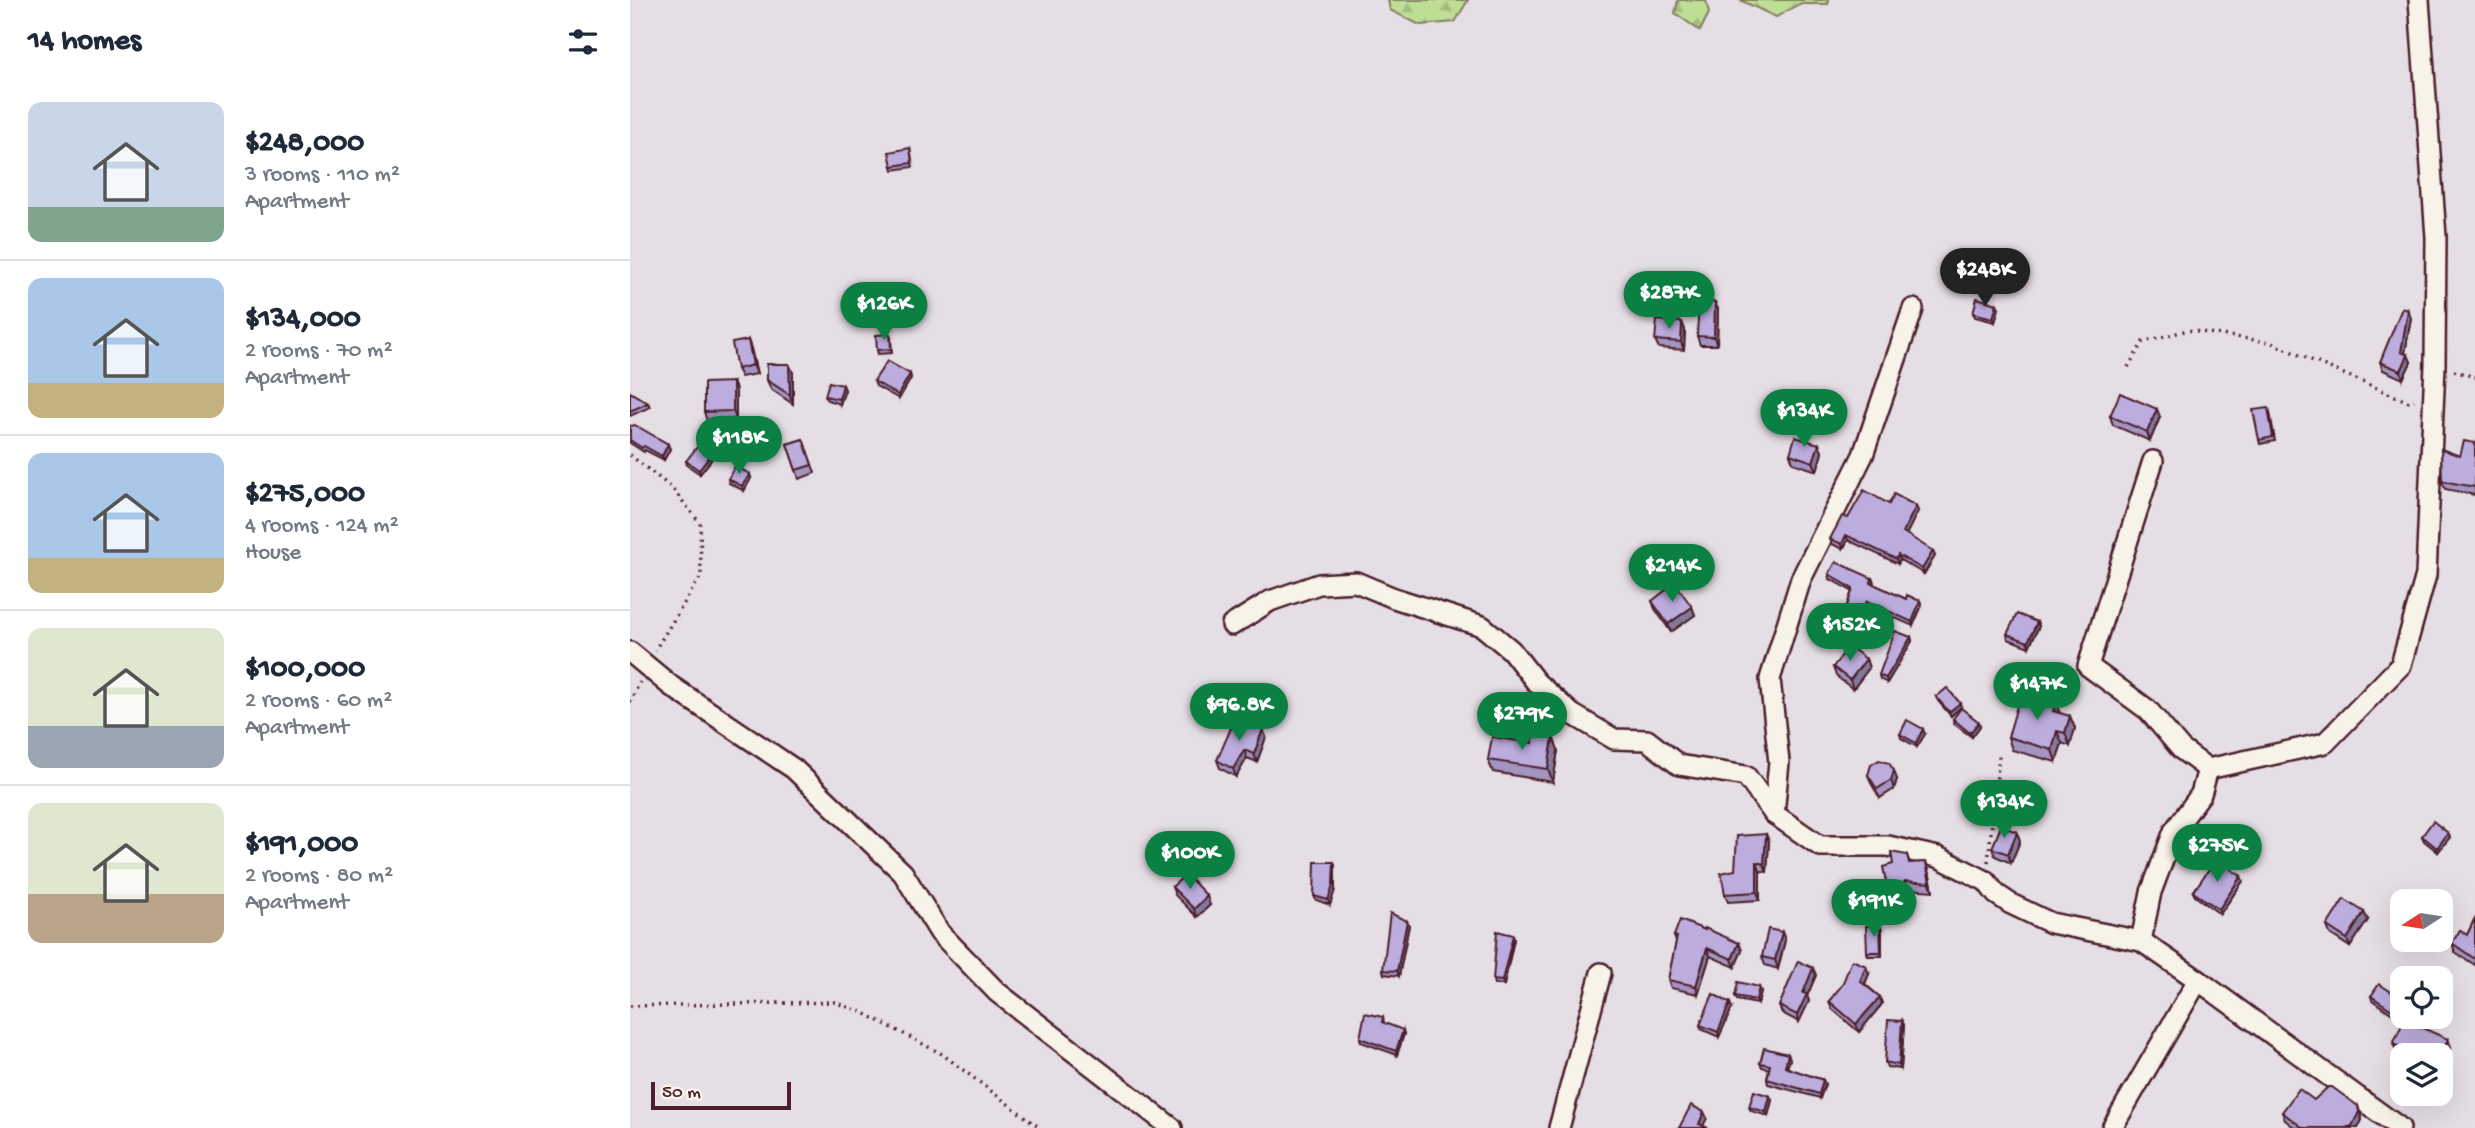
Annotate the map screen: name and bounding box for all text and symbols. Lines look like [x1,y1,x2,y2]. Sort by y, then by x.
icon: filters [564,23,602,61]
text: 14 homes [28,25,141,60]
text: $248,000 [245,127,364,162]
icon: home [84,130,168,214]
text: 3 rooms · 110 m² [245,162,400,189]
text: Apartment [245,189,349,216]
pin: $248K [1936,248,2034,308]
text: $248K [1956,257,2014,284]
pin: $287K [1620,272,1718,331]
text: $287K [1640,280,1698,307]
pin: $126K [835,282,933,342]
text: $126K [856,291,912,318]
text: $134,000 [245,303,361,338]
icon: home [84,306,168,390]
text: 2 rooms · 70 m² [245,338,393,365]
text: Apartment [245,365,349,392]
pin: $134K [1755,390,1853,449]
text: $134K [1776,398,1832,425]
pin: $118K [690,416,788,476]
text: $118K [712,425,766,452]
text: $275,000 [245,478,365,513]
icon: home [84,481,168,565]
text: 4 rooms · 124 m² [245,513,399,540]
text: House [245,540,301,567]
pin: $214K [1623,544,1721,604]
text: $214K [1645,553,1699,580]
pin: $152K [1801,604,1899,663]
text: $152K [1822,612,1878,639]
text: $100,000 [245,653,365,688]
icon: home [84,656,168,740]
pin: $147K [1988,662,2086,722]
text: $147K [2009,671,2065,698]
pin: $96.8K [1182,684,1296,743]
text: 2 rooms · 60 m² [245,688,392,715]
text: $96.8K [1206,692,1272,719]
pin: $279K [1473,692,1571,752]
text: $279K [1493,701,1551,728]
text: Apartment [245,715,349,742]
pin: $134K [1955,780,2053,840]
text: $134K [1976,789,2032,816]
pin: $275K [2168,824,2266,884]
text: $191,000 [245,828,358,863]
icon: home [84,831,168,915]
pin: $100K [1141,832,1239,891]
text: $275K [2188,833,2246,860]
text: $100K [1161,840,1219,867]
text: 2 rooms · 80 m² [245,863,393,890]
pin: $191K [1825,880,1923,939]
text: $191K [1847,888,1901,915]
north arrow [2390,889,2454,952]
map controls [2390,889,2453,1106]
text: Apartment [245,890,349,917]
button: locate [2390,966,2453,1029]
button: layers [2390,1043,2453,1106]
scale bar [651,1079,791,1111]
text: 50 m [662,1082,701,1105]

